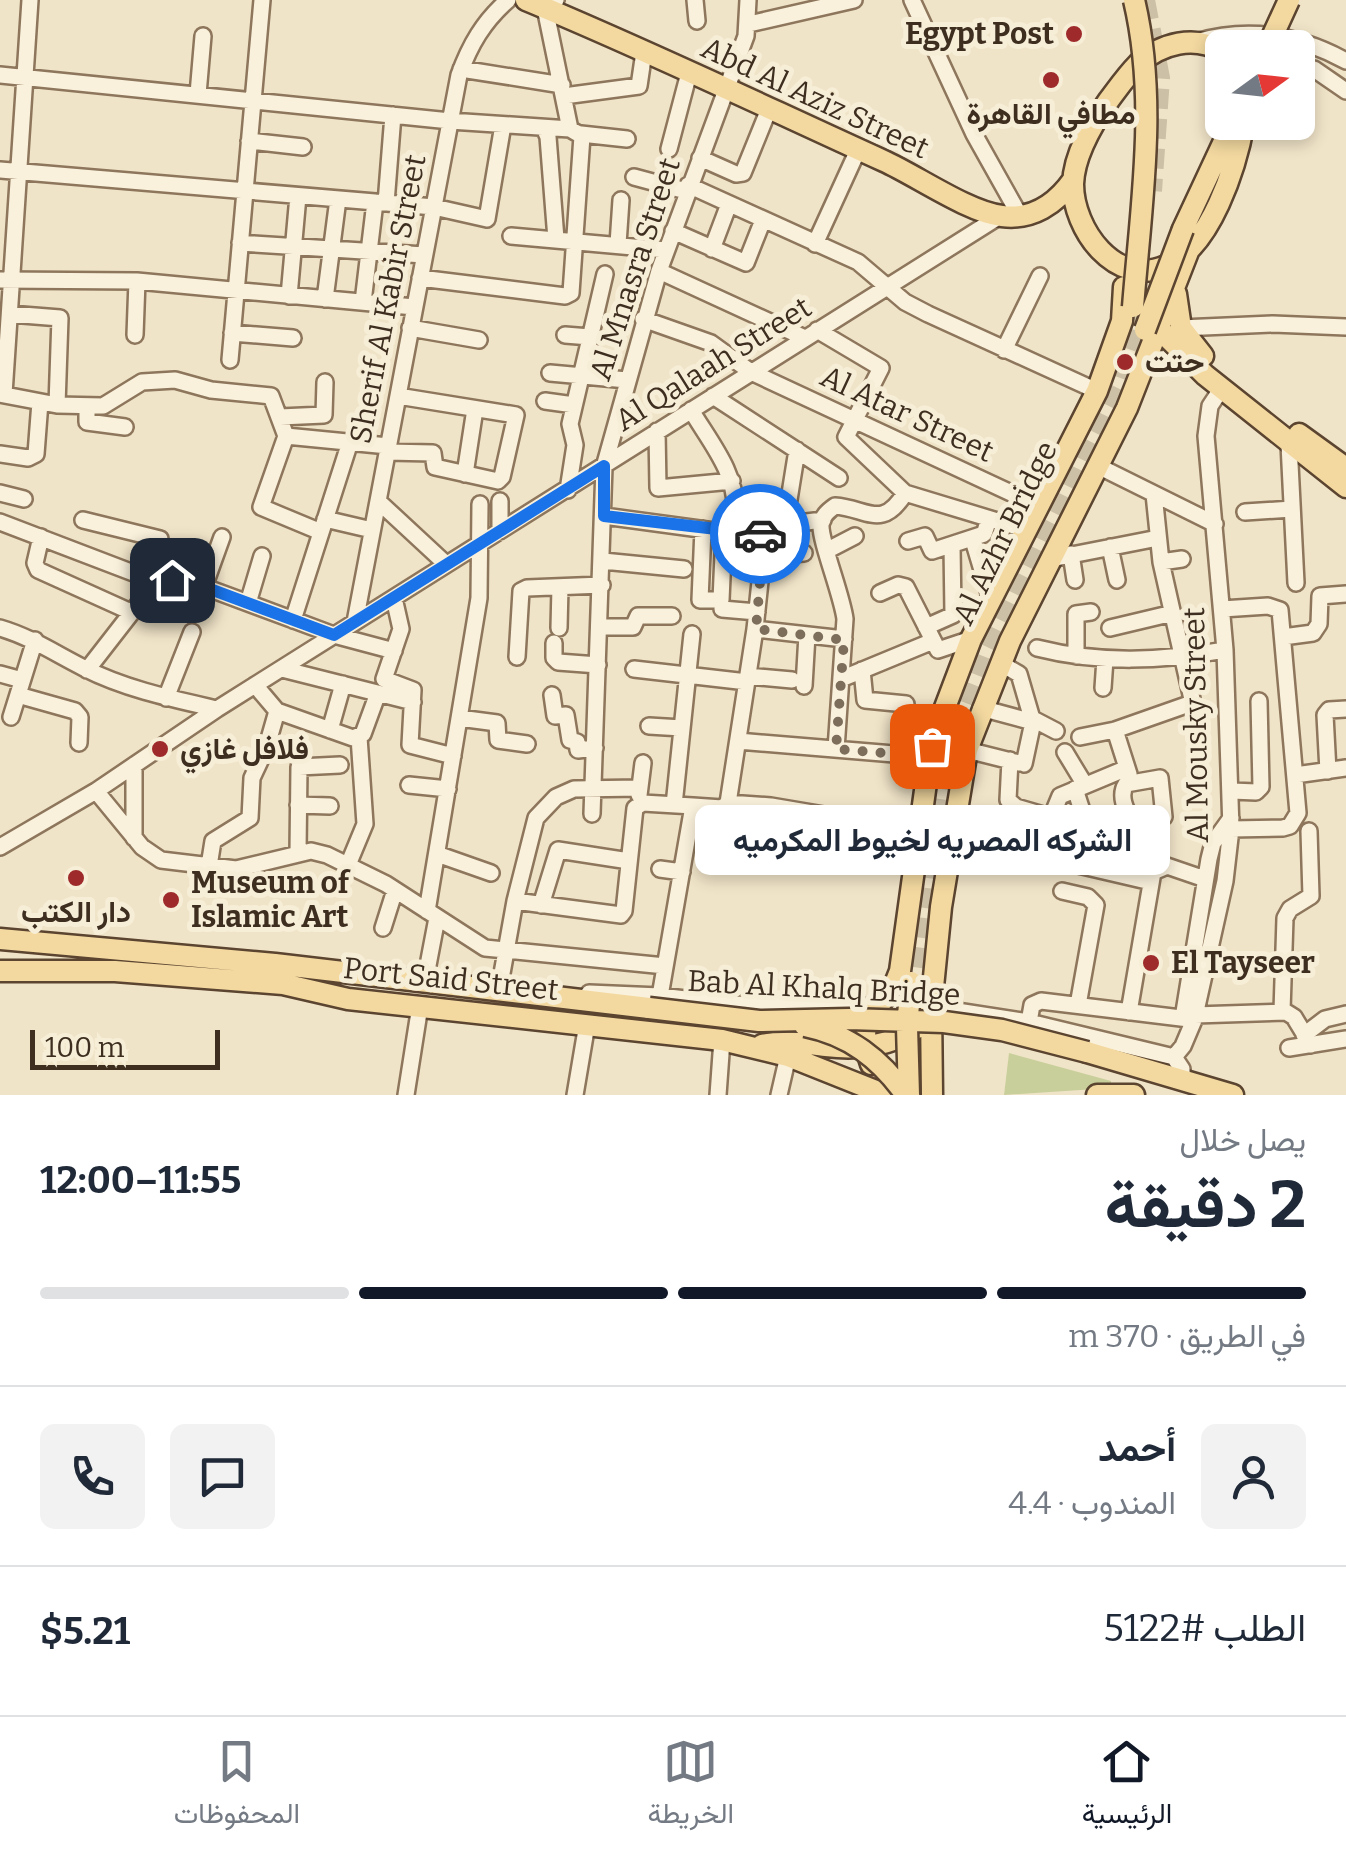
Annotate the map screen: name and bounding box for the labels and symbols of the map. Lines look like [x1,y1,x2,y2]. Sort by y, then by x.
place label: Egypt Post [905,16,1054,52]
marker: Egypt Post [1063,23,1085,45]
street label: Abd Al Aziz Street [696,30,934,166]
north arrow [1205,30,1315,140]
marker: مطافي القاهرة [1040,69,1062,91]
place label: مطافي القاهرة [966,96,1136,139]
street label: Sherif Al Kabir Street [342,151,434,446]
street label: Al Mnasra Street [582,153,688,385]
street label: Al Qalaah Street [608,289,818,439]
place label: حتت [1145,344,1204,380]
marker: حتت [1114,351,1136,373]
street label: Al Atar Street [815,358,999,470]
street label: Al Azhr Bridge [945,435,1065,631]
courier [710,484,810,584]
pin [130,538,215,623]
street label: Al Mousky Street [1176,607,1216,843]
pin [890,704,975,789]
place label: فلافل غازي [180,731,309,774]
marker: فلافل غازي [149,738,171,760]
callout: الشركه المصريه لخيوط المكرميه [694,806,1170,876]
place label: Museum of Islamic Art [191,865,351,935]
marker: دار الكتب [65,867,87,889]
marker: Museum of Islamic Art [160,889,182,911]
place label: دار الكتب [21,894,131,930]
place label: El Tayseer [1171,945,1315,981]
street label: Port Said Street [342,950,560,1008]
marker: El Tayseer [1140,952,1162,974]
street label: Bab Al Khalq Bridge [687,963,961,1013]
scale bar [30,1025,220,1070]

